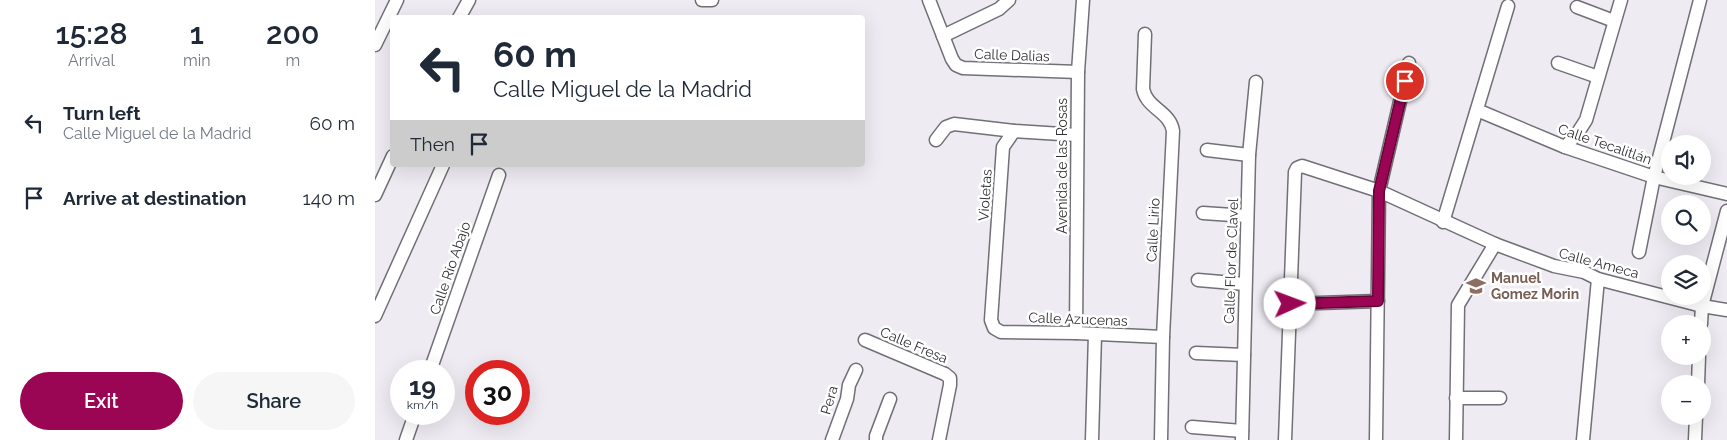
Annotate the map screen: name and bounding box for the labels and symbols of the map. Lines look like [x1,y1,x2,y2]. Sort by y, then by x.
street label: Calle Dalias [974,46,1050,64]
pin [1384,60,1426,102]
street label: Avenida de las Rosas [1054,98,1070,234]
street label: Calle Tecalitlán [1556,121,1654,167]
street label: Violetas [975,168,995,221]
street label: Calle Lirio [1143,198,1163,262]
street label: Calle Flor de Clavel [1221,198,1241,324]
street label: Calle Río Abajo [427,219,473,317]
street label: Calle Ameca [1557,245,1641,281]
place label: Manuel Gomez Morin [1491,270,1579,302]
school or university icon: Manuel Gomez Morin [1465,275,1487,297]
position arrow [1263,277,1315,329]
street label: Calle Azucenas [1028,309,1128,329]
street label: Calle Fresa [878,324,950,366]
speed limit sign: 30 [465,360,530,425]
street label: Pera [817,384,841,416]

